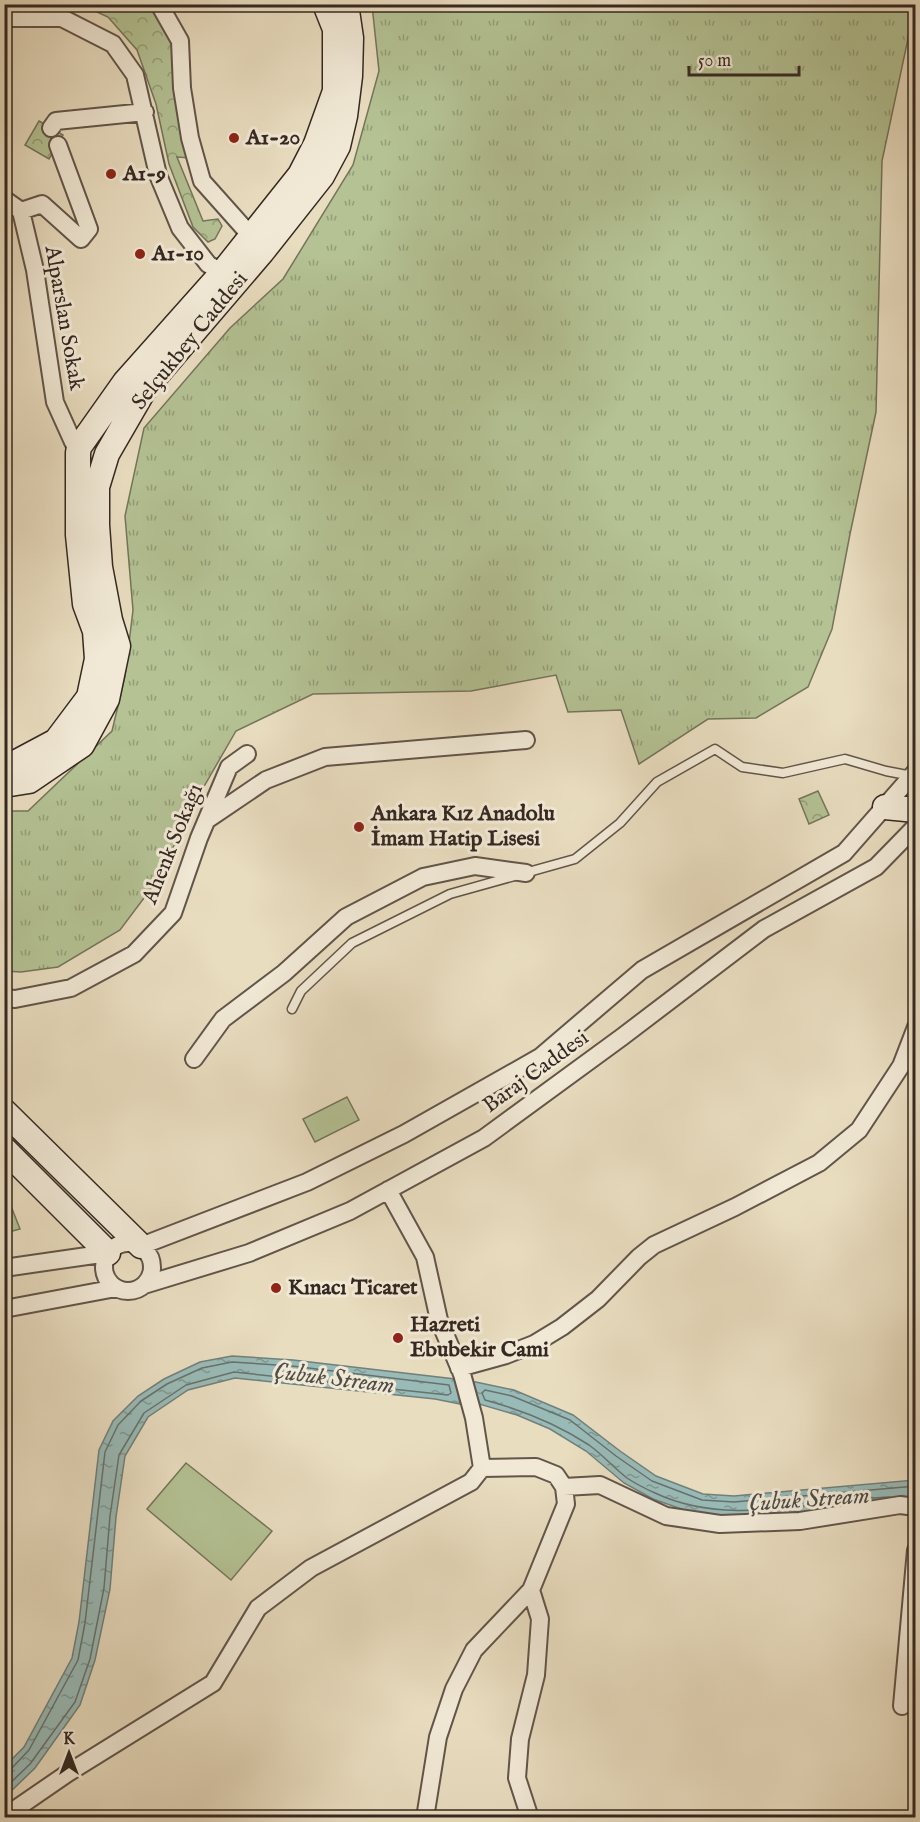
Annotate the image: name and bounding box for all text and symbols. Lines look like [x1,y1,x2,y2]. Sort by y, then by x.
scale bar [689,39,798,77]
text: 50 m [698,50,731,73]
place label: A1-20 [245,124,301,152]
marker: A1-20 [227,131,241,145]
place label: A1-9 [122,160,166,188]
marker: A1-9 [104,167,118,181]
place label: A1-10 [151,240,204,268]
street label: Alparslan Sokak [37,243,91,393]
marker: A1-10 [133,247,147,261]
street label: Selçukbey Caddesi [126,266,254,416]
street label: Ahenk Sokağı [136,780,210,909]
place label: Ankara Kız Anadolu İmam Hatip Lisesi [370,800,556,853]
marker: Ankara Kız Anadolu İmam Hatip Lisesi [352,820,366,834]
street label: Baraj Caddesi [478,1024,595,1120]
place label: Kınacı Ticaret [288,1274,418,1302]
marker: Kınacı Ticaret [269,1281,283,1295]
place label: Hazreti Ebubekir Cami [410,1311,549,1364]
marker: Hazreti Ebubekir Cami [391,1331,405,1345]
water label: Çubuk Stream [272,1356,396,1402]
water label: Çubuk Stream [747,1480,871,1520]
north arrow [39,1723,99,1783]
text: K [63,1730,76,1750]

